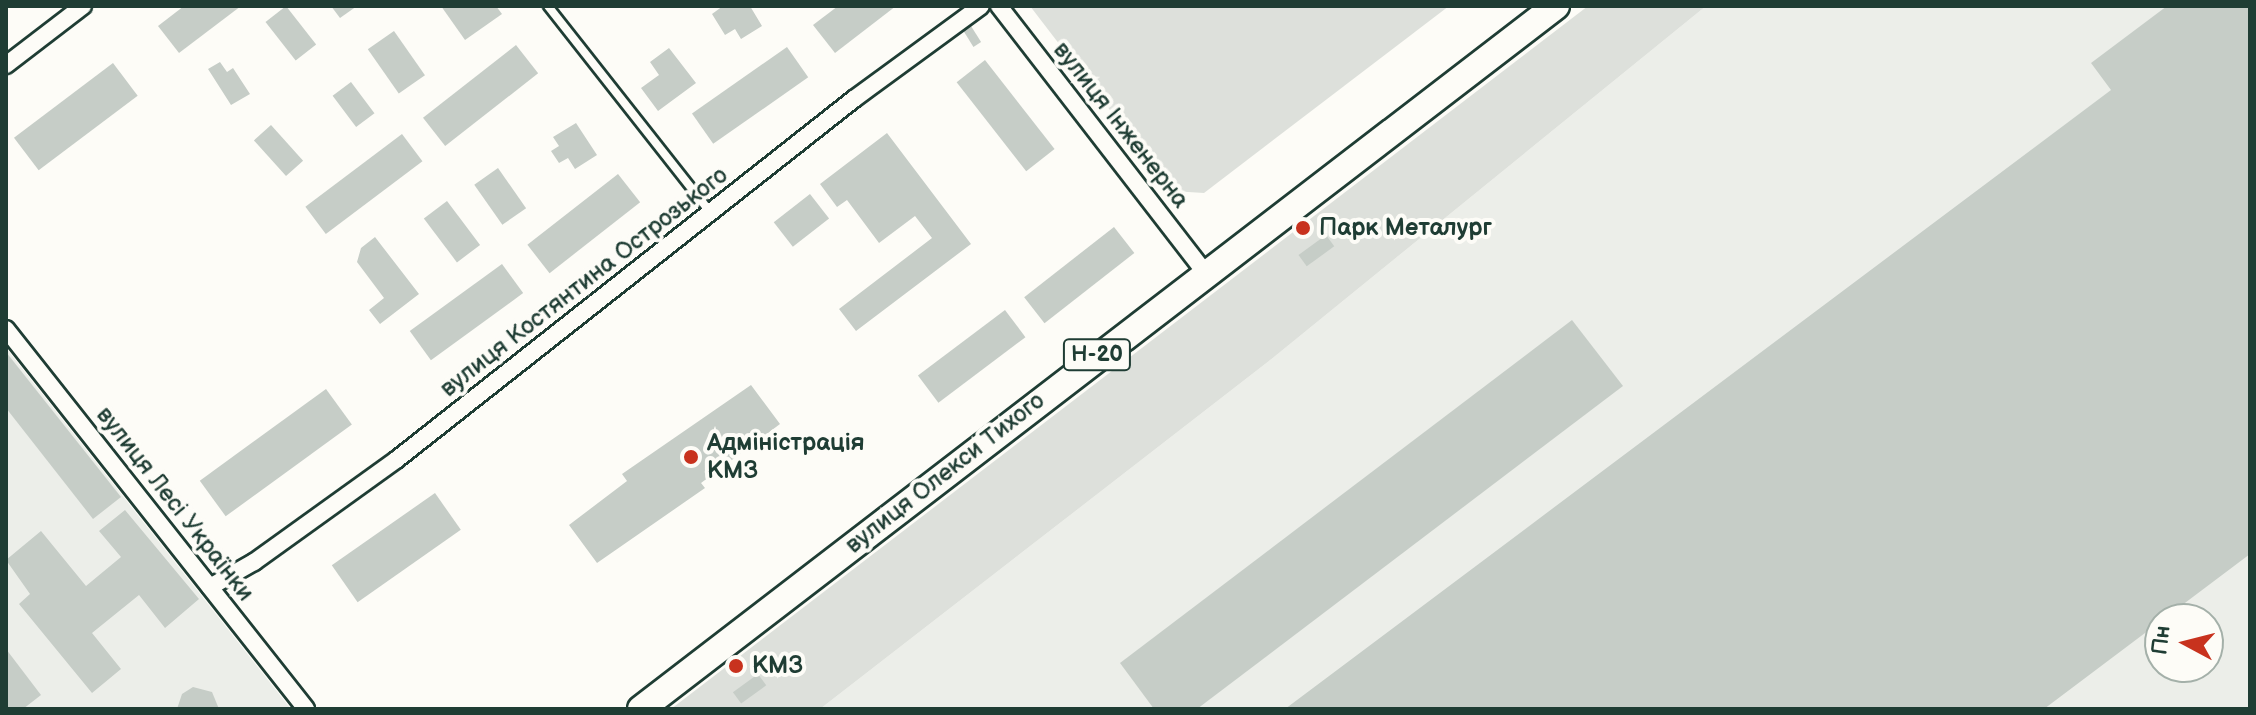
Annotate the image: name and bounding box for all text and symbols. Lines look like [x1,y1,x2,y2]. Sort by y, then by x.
street label: вулиця Інженерна [1047,36,1195,214]
street label: вулиця Костянтина Острозького [435,161,733,403]
place label: Парк Металург [1319,214,1492,242]
marker: Парк Металург [1294,219,1312,237]
road number: Н-20 [1061,337,1133,373]
street label: вулиця Олекси Тихого [840,386,1050,560]
street label: вулиця Лесі Українки [90,401,260,607]
place label: Адміністрація КМЗ [707,429,865,485]
marker: Адміністрація КМЗ [682,448,700,466]
north arrow [2144,603,2224,683]
text: Пн [2146,624,2177,656]
place label: КМЗ [752,652,803,680]
marker: КМЗ [727,657,745,675]

